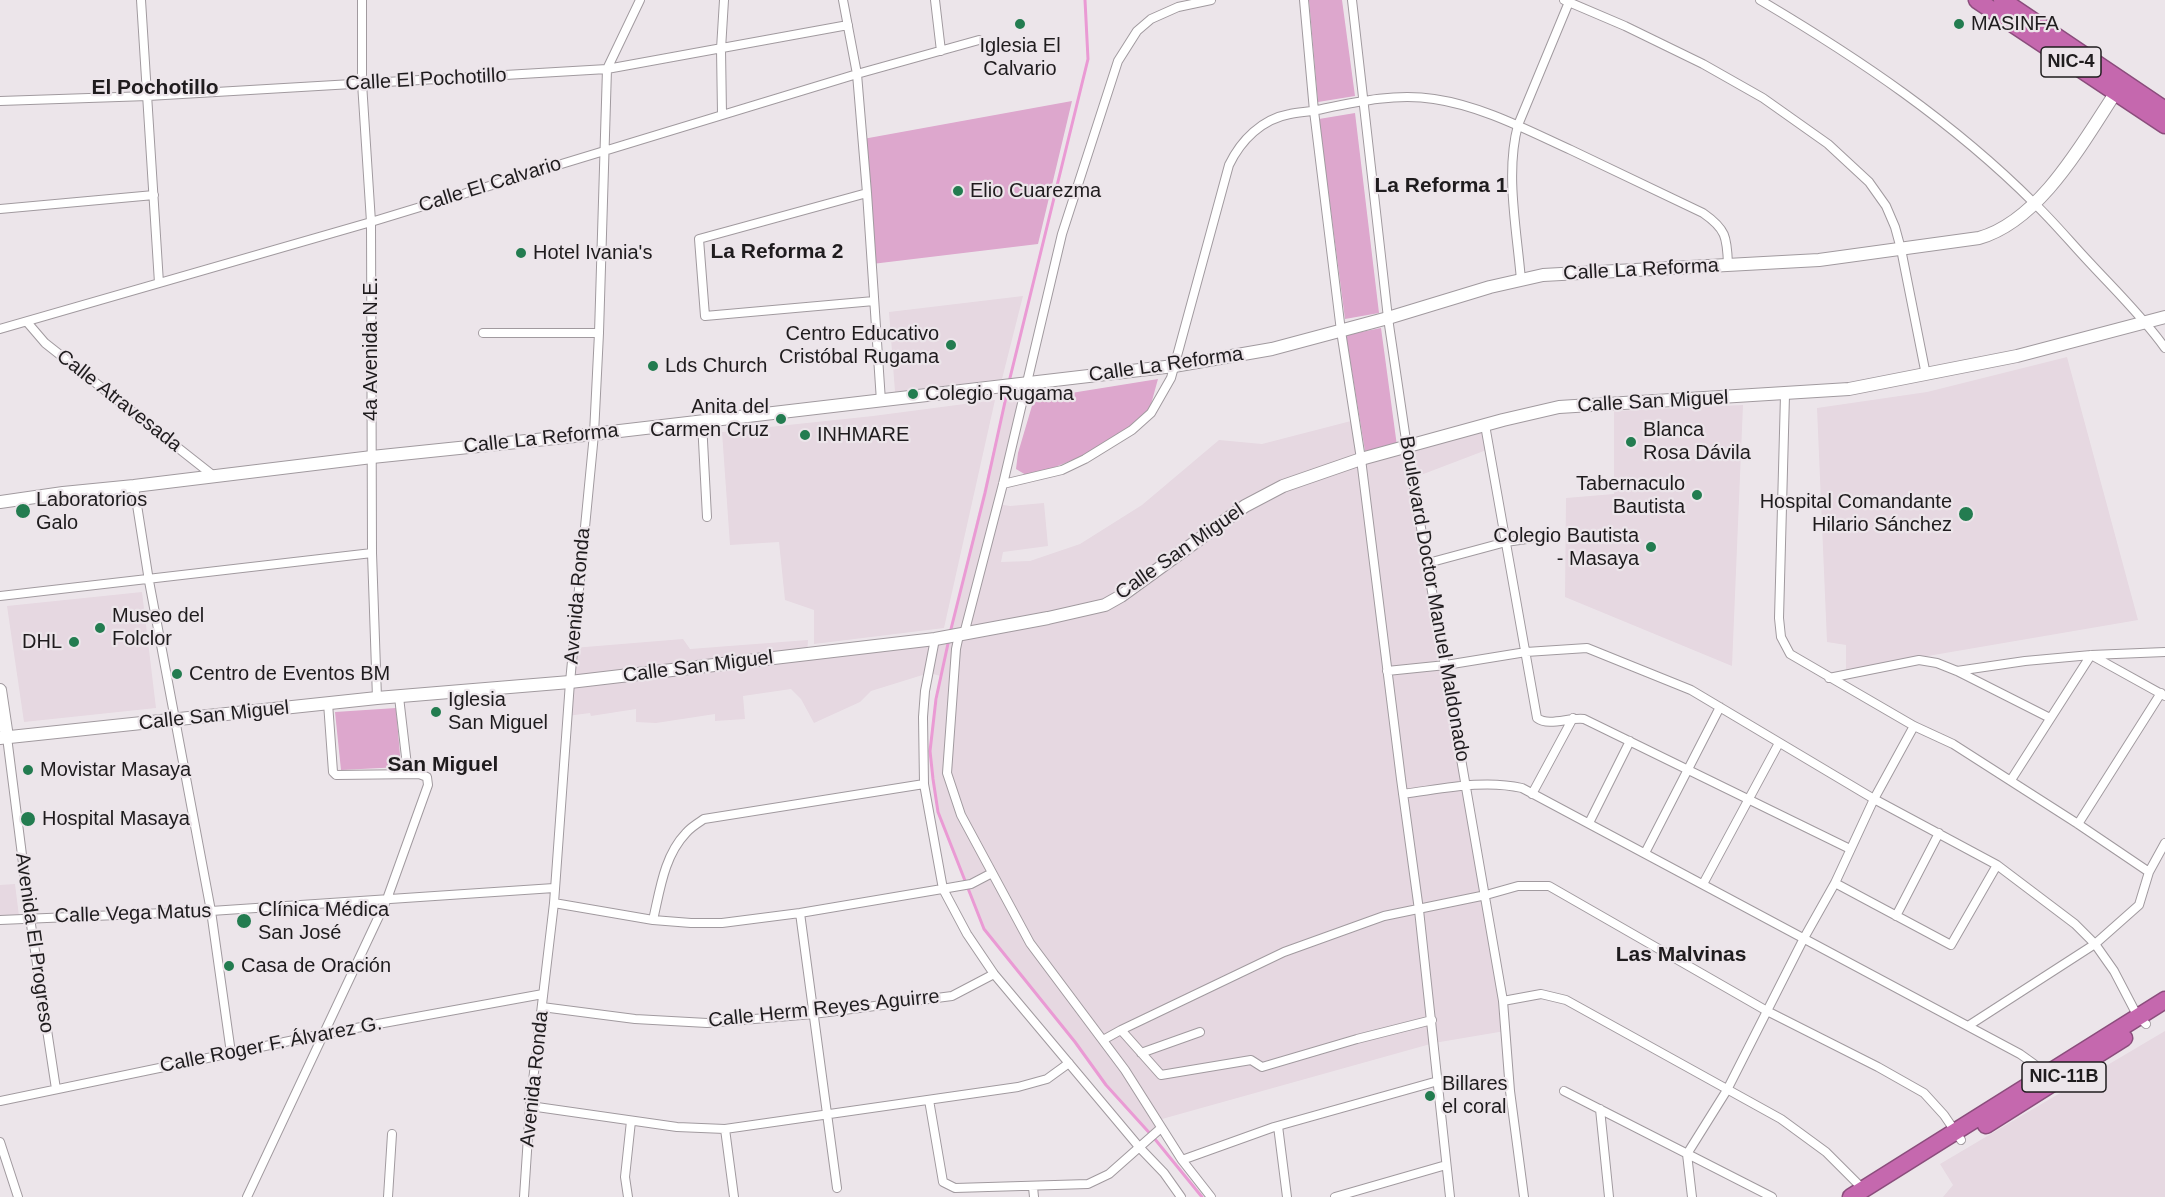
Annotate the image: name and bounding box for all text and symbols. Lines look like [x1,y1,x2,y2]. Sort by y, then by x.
place label: MASINFA [1971,12,2059,36]
marker: Iglesia El Calvario [1013,17,1027,31]
marker: MASINFA [1952,17,1966,31]
place label: Iglesia El Calvario [979,34,1061,81]
road number: NIC-4 [2041,47,2101,77]
street label: Calle El Pochotillo [345,64,507,96]
district label: El Pochotillo [91,75,219,101]
street label: Calle El Calvario [416,152,564,218]
district label: La Reforma 1 [1374,173,1508,199]
place label: Elio Cuarezma [970,179,1101,203]
marker: Elio Cuarezma [951,184,965,198]
district label: La Reforma 2 [710,239,844,265]
place label: Hotel Ivania's [533,241,652,265]
marker: Hotel Ivania's [514,246,528,260]
street label: Calle La Reforma [1563,254,1719,286]
street label: 4a Avenida N.E. [359,277,383,421]
place label: Centro Educativo Cristóbal Rugama [779,322,939,369]
marker: Centro Educativo Cristóbal Rugama [944,338,958,352]
street label: Calle La Reforma [1087,342,1245,388]
street label: Calle Atravesada [52,345,186,457]
place label: Lds Church [665,354,767,378]
marker: Lds Church [646,359,660,373]
place label: Colegio Rugama [925,382,1074,406]
street label: Calle San Miguel [1577,386,1729,418]
marker: Colegio Rugama [906,387,920,401]
place label: Anita del Carmen Cruz [650,395,769,442]
marker: Anita del Carmen Cruz [774,412,788,426]
place label: Blanca Rosa Dávila [1643,418,1751,465]
street label: Calle La Reforma [462,419,620,459]
place label: INHMARE [817,423,909,447]
marker: INHMARE [798,428,812,442]
street label: Boulevard Doctor Manuel Maldonado [1394,434,1474,764]
marker: Blanca Rosa Dávila [1624,435,1638,449]
place label: Tabernaculo Bautista [1576,472,1685,519]
place label: Laboratorios Galo [36,488,147,535]
marker: Tabernaculo Bautista [1690,488,1704,502]
place label: Hospital Comandante Hilario Sánchez [1760,490,1952,537]
street label: Calle San Miguel [1111,499,1249,605]
marker: Laboratorios Galo [14,502,32,520]
marker: Hospital Comandante Hilario Sánchez [1957,505,1975,523]
place label: Colegio Bautista - Masaya [1493,524,1639,571]
street label: Avenida Ronda [560,527,596,665]
marker: Colegio Bautista - Masaya [1644,540,1658,554]
place label: Museo del Folclor [112,604,204,651]
marker: Museo del Folclor [93,621,107,635]
place label: DHL [22,630,62,654]
marker: DHL [67,635,81,649]
street label: Calle San Miguel [622,646,774,688]
place label: Centro de Eventos BM [189,662,390,686]
marker: Centro de Eventos BM [170,667,184,681]
place label: Iglesia San Miguel [448,688,548,735]
street label: Calle San Miguel [138,696,290,736]
marker: Iglesia San Miguel [429,705,443,719]
district label: San Miguel [388,752,498,778]
place label: Movistar Masaya [40,758,191,782]
marker: Movistar Masaya [21,763,35,777]
place label: Hospital Masaya [42,807,190,831]
marker: Hospital Masaya [19,810,37,828]
street label: Avenida El Progreso [9,851,59,1035]
place label: Clínica Médica San José [258,898,389,945]
street label: Calle Vega Matus [54,899,212,929]
marker: Clínica Médica San José [235,912,253,930]
district label: Las Malvinas [1616,942,1746,968]
place label: Casa de Oración [241,954,391,978]
marker: Casa de Oración [222,959,236,973]
street label: Calle Herm Reyes Aguirre [707,985,941,1033]
street label: Avenida Ronda [516,1010,554,1148]
street label: Calle Roger F. Álvarez G. [158,1012,384,1078]
road number: NIC-11B [2022,1062,2106,1092]
place label: Billares el coral [1442,1072,1508,1119]
marker: Billares el coral [1423,1089,1437,1103]

